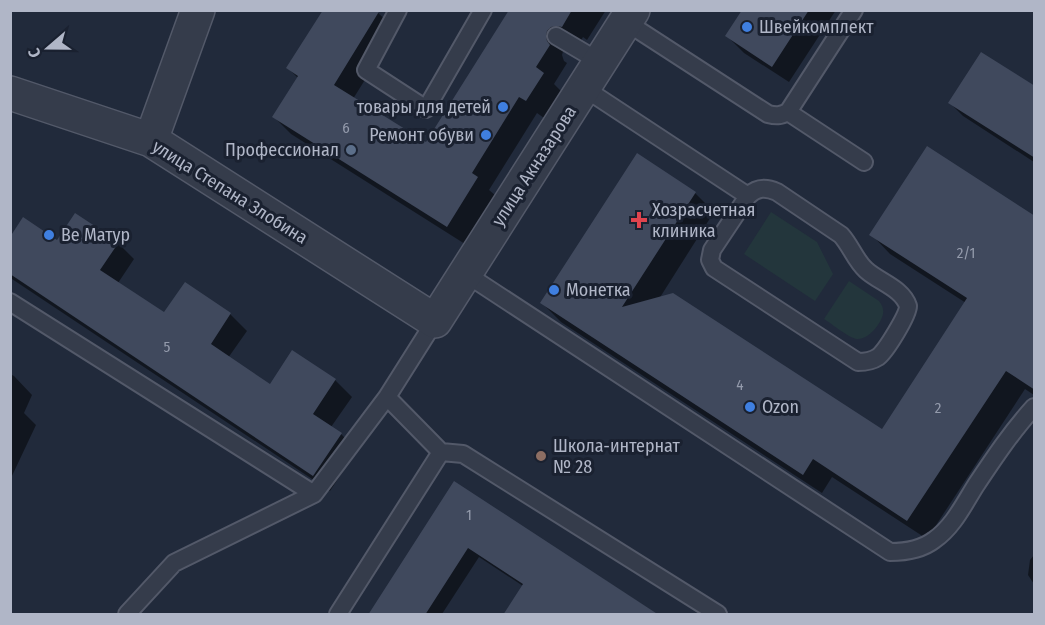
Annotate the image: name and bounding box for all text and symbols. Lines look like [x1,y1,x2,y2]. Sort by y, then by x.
place label: Швейкомплект [759,16,874,38]
north arrow [18,18,78,78]
marker: Швейкомплект [740,20,754,34]
text: С [24,45,45,60]
place label: товары для детей [357,96,491,118]
marker: товары для детей [496,100,510,114]
street label: улица Акназарова [487,102,581,230]
house number: 6 [342,119,350,137]
place label: Ремонт обуви [369,124,474,146]
marker: Ремонт обуви [479,128,493,142]
street label: улица Степана Злобина [148,135,312,249]
place label: Профессионал [225,139,339,161]
marker: Профессионал [344,143,358,157]
place label: Хозрасчетная клиника [652,199,755,242]
marker: Хозрасчетная клиника [630,211,648,229]
place label: Be Матур [61,224,130,246]
marker: Be Матур [42,228,56,242]
house number: 2/1 [957,244,975,262]
place label: Монетка [566,279,631,301]
marker: Монетка [547,283,561,297]
house number: 5 [164,338,171,356]
house number: 4 [736,376,744,394]
place label: Ozon [762,396,799,418]
house number: 2 [935,399,942,417]
marker: Ozon [743,400,757,414]
place label: Школа-интернат № 28 [553,435,681,478]
marker: Школа-интернат № 28 [534,449,548,463]
house number: 1 [466,506,472,524]

